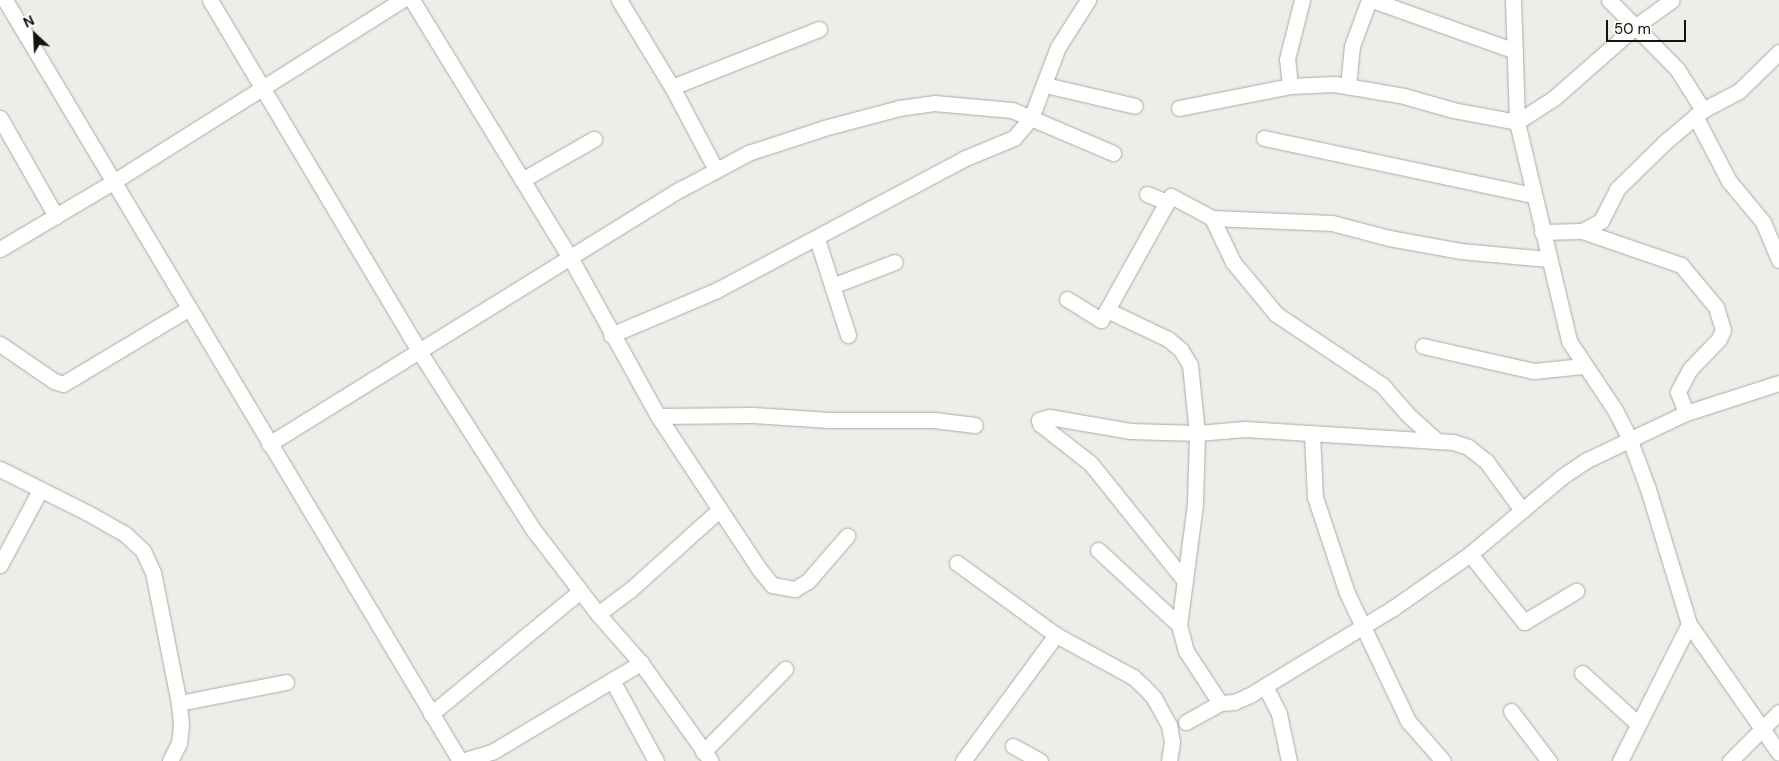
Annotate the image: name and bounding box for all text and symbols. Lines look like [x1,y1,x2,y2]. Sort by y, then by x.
north arrow [10,10,60,60]
scale bar [1609,10,1689,42]
text: N [20,11,37,32]
text: 50 m [1614,19,1651,39]

